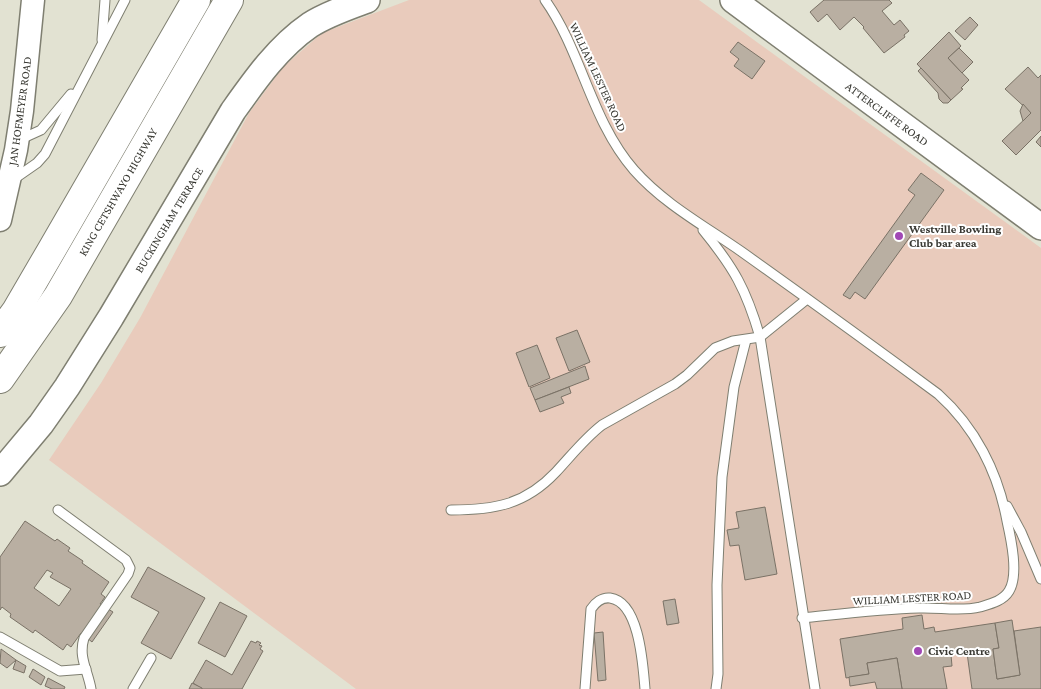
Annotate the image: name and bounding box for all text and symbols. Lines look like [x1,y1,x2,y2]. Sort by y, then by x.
street label: WILLIAM LESTER ROAD [567,20,629,134]
street label: JAN HOFMEYER ROAD [5,56,35,167]
street label: ATTERCLIFFE ROAD [843,79,931,149]
street label: KING CETSHWAYO HIGHWAY [76,125,161,258]
street label: BUCKINGHAM TERRACE [132,164,206,275]
place label: Westville Bowling Club bar area [908,222,1001,250]
marker: Westville Bowling Club bar area [893,230,905,242]
street label: WILLIAM LESTER ROAD [852,588,972,608]
place label: Civic Centre [928,644,990,658]
marker: Civic Centre [912,645,924,657]

